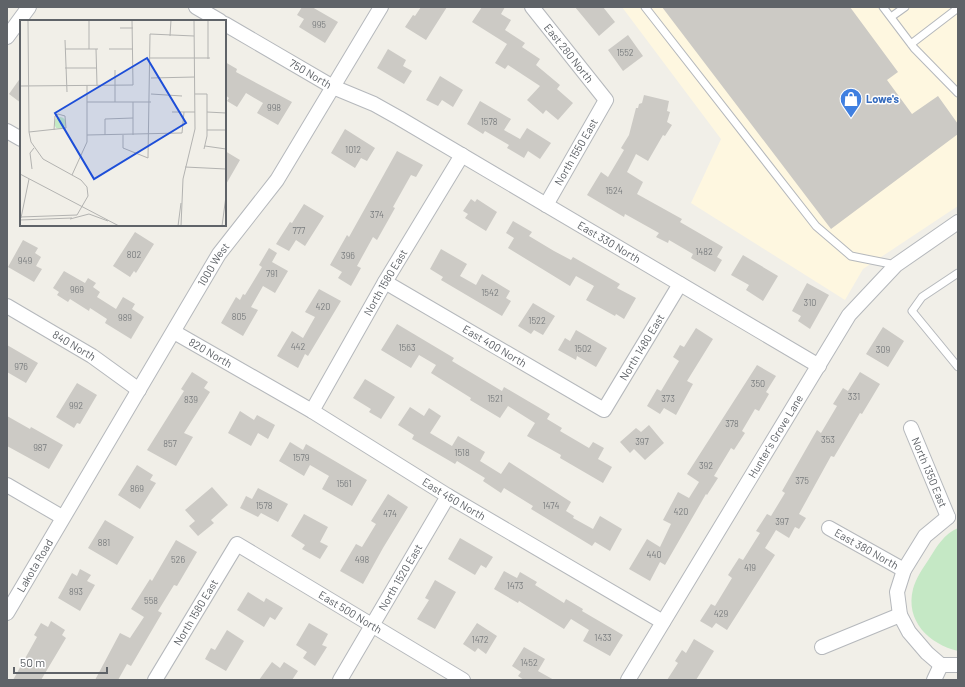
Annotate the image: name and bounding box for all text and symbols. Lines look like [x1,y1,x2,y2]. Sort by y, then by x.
house number: 995 [312,19,326,30]
inset map [20,20,226,226]
street label: East 280 North [542,21,596,85]
house number: 1552 [616,47,634,58]
street label: 750 North [287,56,334,91]
shop icon: Lowe's [838,86,864,119]
place label: Lowe's [866,92,899,105]
house number: 998 [267,102,281,113]
house number: 1578 [481,116,498,127]
street label: North 1550 East [551,116,600,187]
house number: 1012 [345,144,361,155]
house number: 1524 [605,185,623,196]
house number: 374 [370,209,384,220]
street label: East 330 North [575,218,643,265]
house number: 777 [293,225,306,236]
street label: 1000 West [194,240,231,288]
street label: North 1580 East [360,246,409,318]
house number: 1482 [695,246,713,257]
house number: 802 [127,249,141,260]
house number: 396 [341,250,355,261]
house number: 949 [18,255,32,266]
house number: 791 [266,268,278,279]
house number: 969 [70,284,84,295]
house number: 1542 [481,287,499,298]
house number: 310 [804,297,816,308]
house number: 420 [316,301,330,312]
house number: 805 [232,311,247,322]
street label: North 1480 East [616,311,666,383]
house number: 989 [118,312,132,323]
house number: 1522 [528,315,546,326]
street label: East 400 North [461,322,529,369]
street label: 840 North [51,327,99,363]
street label: 820 North [187,335,235,370]
house number: 442 [291,341,306,352]
house number: 1563 [398,342,416,353]
house number: 1502 [574,343,592,354]
house number: 309 [876,344,891,355]
house number: 976 [14,361,28,372]
house number: 350 [751,378,765,389]
house number: 331 [848,391,860,402]
street label: Hunter's Grove Lane [745,392,805,480]
house number: 1521 [487,393,503,404]
house number: 373 [661,393,675,404]
house number: 839 [184,394,198,405]
house number: 992 [69,400,83,411]
house number: 378 [725,418,739,429]
house number: 353 [821,434,835,445]
street label: North 1350 East [909,435,950,509]
house number: 397 [635,436,650,447]
house number: 857 [163,438,178,449]
house number: 987 [33,442,48,453]
house number: 1518 [454,447,470,458]
house number: 1579 [293,452,310,463]
house number: 392 [699,460,713,471]
street label: East 450 North [420,475,488,523]
house number: 375 [795,475,809,486]
house number: 1561 [336,478,352,489]
house number: 869 [130,483,144,494]
house number: 1578 [256,500,273,511]
house number: 1474 [542,500,560,511]
house number: 420 [674,506,688,517]
house number: 474 [383,508,397,519]
house number: 397 [775,516,790,527]
street label: East 380 North [833,526,901,572]
street label: Lakota Road [14,537,55,594]
house number: 881 [98,537,110,548]
street label: North 1520 East [375,541,424,613]
house number: 440 [646,549,662,560]
house number: 526 [171,554,185,565]
house number: 498 [355,554,369,565]
house number: 419 [744,562,756,573]
street label: North 1580 East [170,577,220,648]
house number: 1473 [507,580,524,591]
house number: 893 [69,586,83,597]
street label: East 500 North [316,588,385,636]
house number: 558 [144,595,158,606]
house number: 429 [714,608,729,619]
house number: 1433 [594,632,612,643]
house number: 1472 [472,634,489,645]
scale bar [14,649,107,675]
text: 50 m [20,655,45,669]
house number: 1452 [520,657,538,668]

